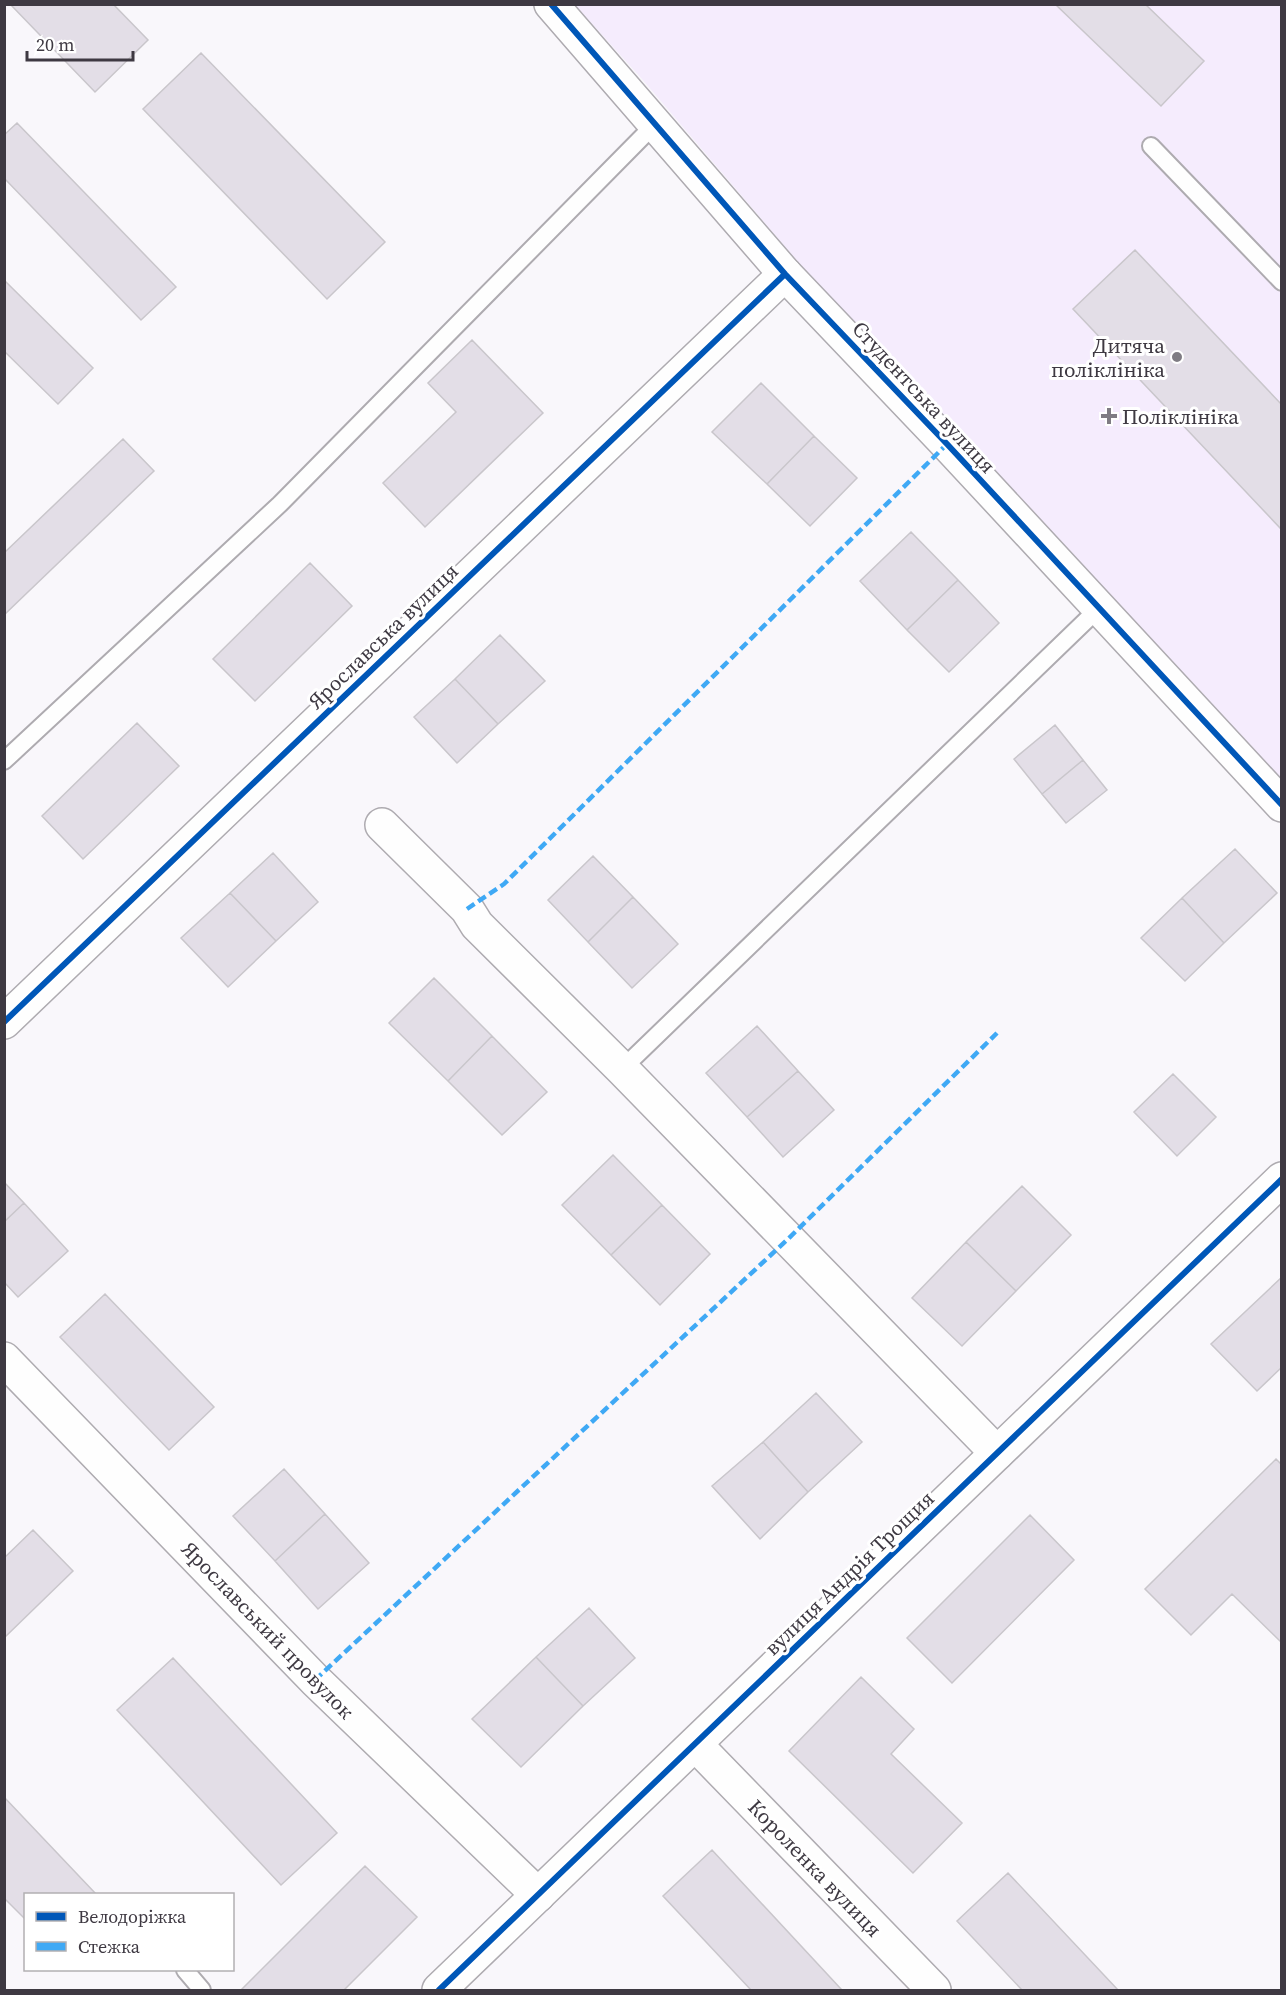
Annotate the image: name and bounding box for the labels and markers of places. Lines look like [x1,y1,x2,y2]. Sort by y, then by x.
place label: Дитяча поліклініка [1051,331,1165,384]
marker: Дитяча поліклініка [1170,350,1184,364]
place label: Поліклініка [1122,402,1239,431]
marker: Поліклініка [1100,407,1118,425]

